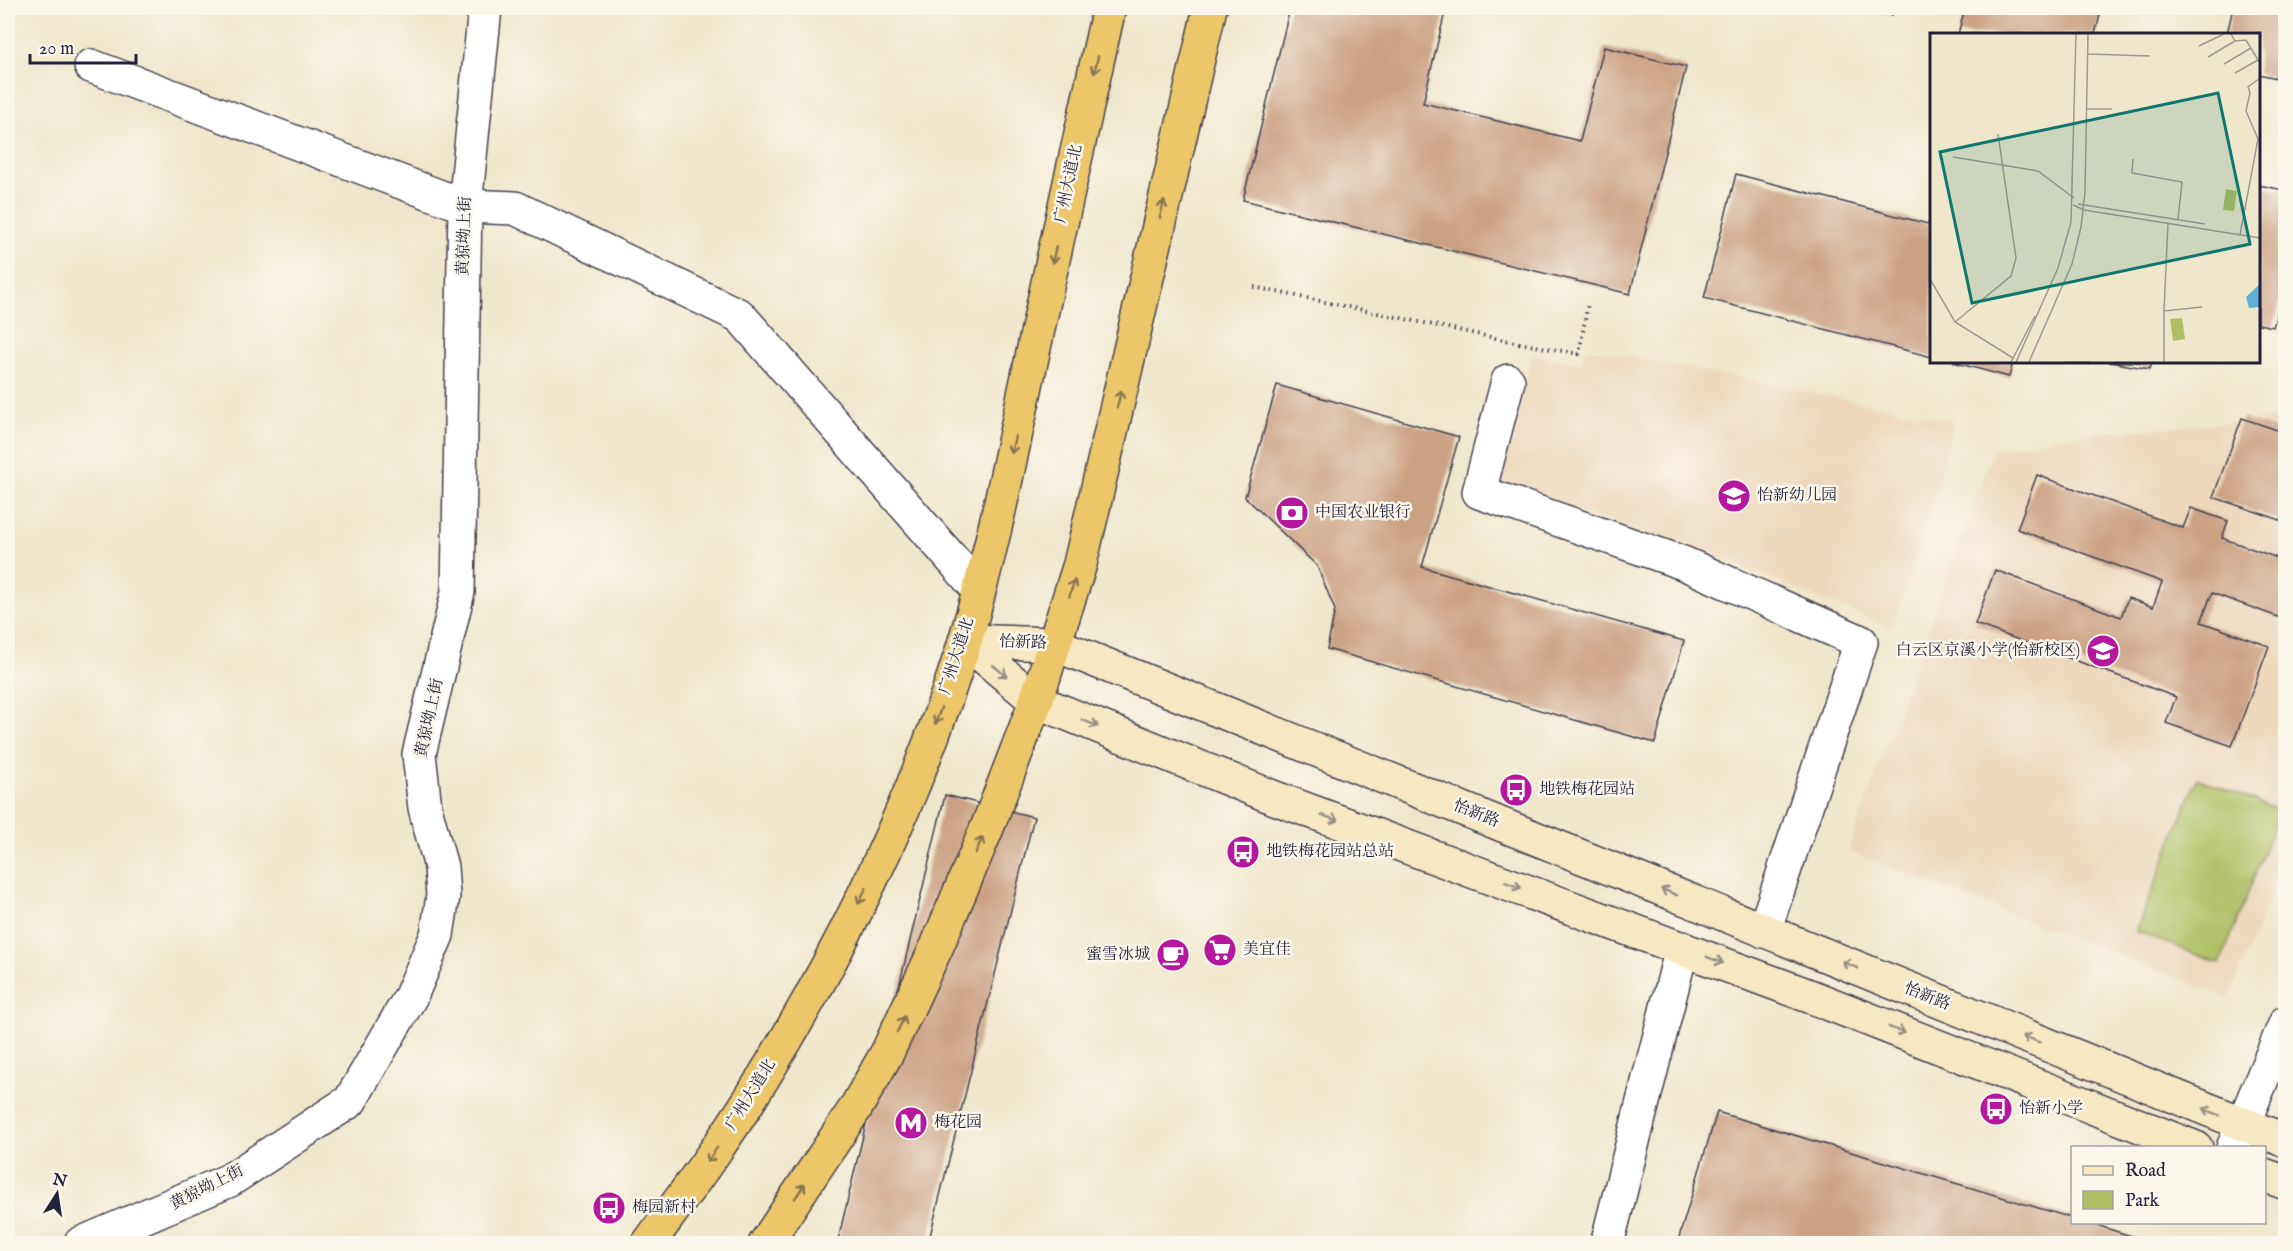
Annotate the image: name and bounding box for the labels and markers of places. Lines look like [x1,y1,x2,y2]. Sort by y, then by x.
school or university icon: 怡新幼儿园 [1716,478,1752,514]
place label: 怡新幼儿园 [1757,486,1837,506]
bank icon: 中国农业银行 [1274,495,1310,531]
place label: 中国农业银行 [1315,503,1411,523]
school or university icon: 白云区京溪小学(怡新校区) [2085,633,2121,669]
place label: 白云区京溪小学(怡新校区) [1896,641,2080,661]
bus stop icon: 地铁梅花园站 [1498,772,1534,808]
place label: 地铁梅花园站 [1539,780,1635,800]
bus stop icon: 地铁梅花园站总站 [1225,834,1261,870]
place label: 地铁梅花园站总站 [1266,842,1394,862]
supermarket icon: 美宜佳 [1202,932,1238,968]
cafe icon: 蜜雪冰城 [1155,937,1191,973]
place label: 美宜佳 [1243,940,1291,960]
place label: 蜜雪冰城 [1086,945,1150,965]
bus stop icon: 怡新小学 [1978,1091,2014,1127]
place label: 怡新小学 [2019,1099,2083,1119]
metro station icon: 梅花园 [893,1105,929,1141]
place label: 梅花园 [934,1113,982,1133]
bus stop icon: 梅园新村 [591,1190,627,1226]
place label: 梅园新村 [632,1198,696,1218]

